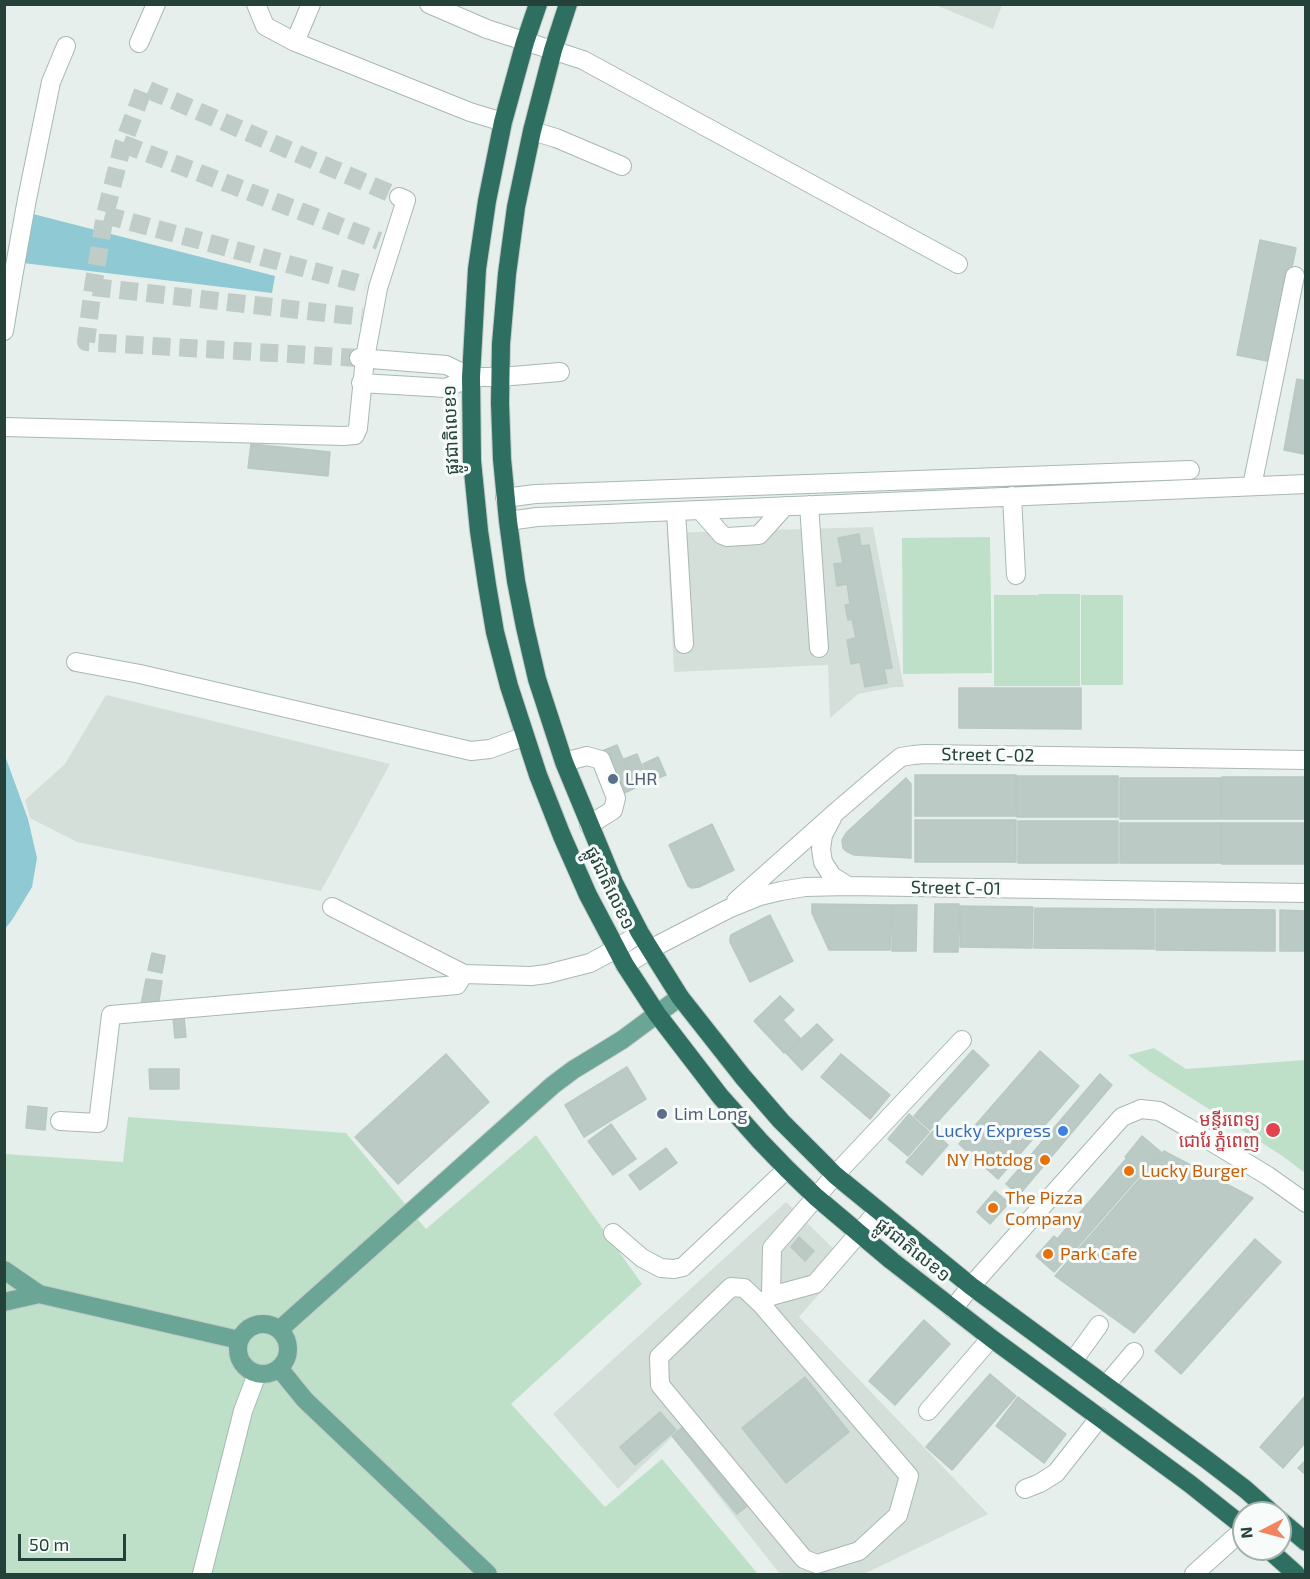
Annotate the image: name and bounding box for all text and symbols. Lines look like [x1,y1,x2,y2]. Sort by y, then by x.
street label: ផ្លូវជាតិលេខ១ [439,385,463,475]
street label: Street C-02 [941,743,1035,767]
place label: LHR [625,768,657,790]
marker: LHR [606,772,620,786]
street label: ផ្លូវជាតិលេខ១ [581,843,639,933]
street label: Street C-01 [911,876,1001,900]
place label: Lim Long [674,1103,747,1125]
marker: Lim Long [655,1107,669,1121]
place label: មន្ទីរពេទ្យ ជោរែ ភ្នំពេញ [1179,1109,1260,1152]
place label: Lucky Express [935,1120,1051,1142]
marker: មន្ទីរពេទ្យ ជោរែ ភ្នំពេញ [1264,1121,1282,1139]
marker: Lucky Express [1056,1124,1070,1138]
place label: NY Hotdog [946,1149,1033,1171]
marker: NY Hotdog [1038,1153,1052,1167]
place label: Lucky Burger [1141,1160,1247,1182]
marker: Lucky Burger [1122,1164,1136,1178]
place label: The Pizza Company [1005,1187,1083,1230]
marker: The Pizza Company [986,1201,1000,1215]
street label: ផ្លូវជាតិលេខ១ [871,1213,955,1287]
place label: Park Cafe [1060,1243,1137,1265]
marker: Park Cafe [1041,1247,1055,1261]
north arrow [1232,1501,1292,1561]
scale bar [21,1522,129,1560]
text: N [1236,1526,1256,1539]
text: 50 m [29,1533,69,1555]

